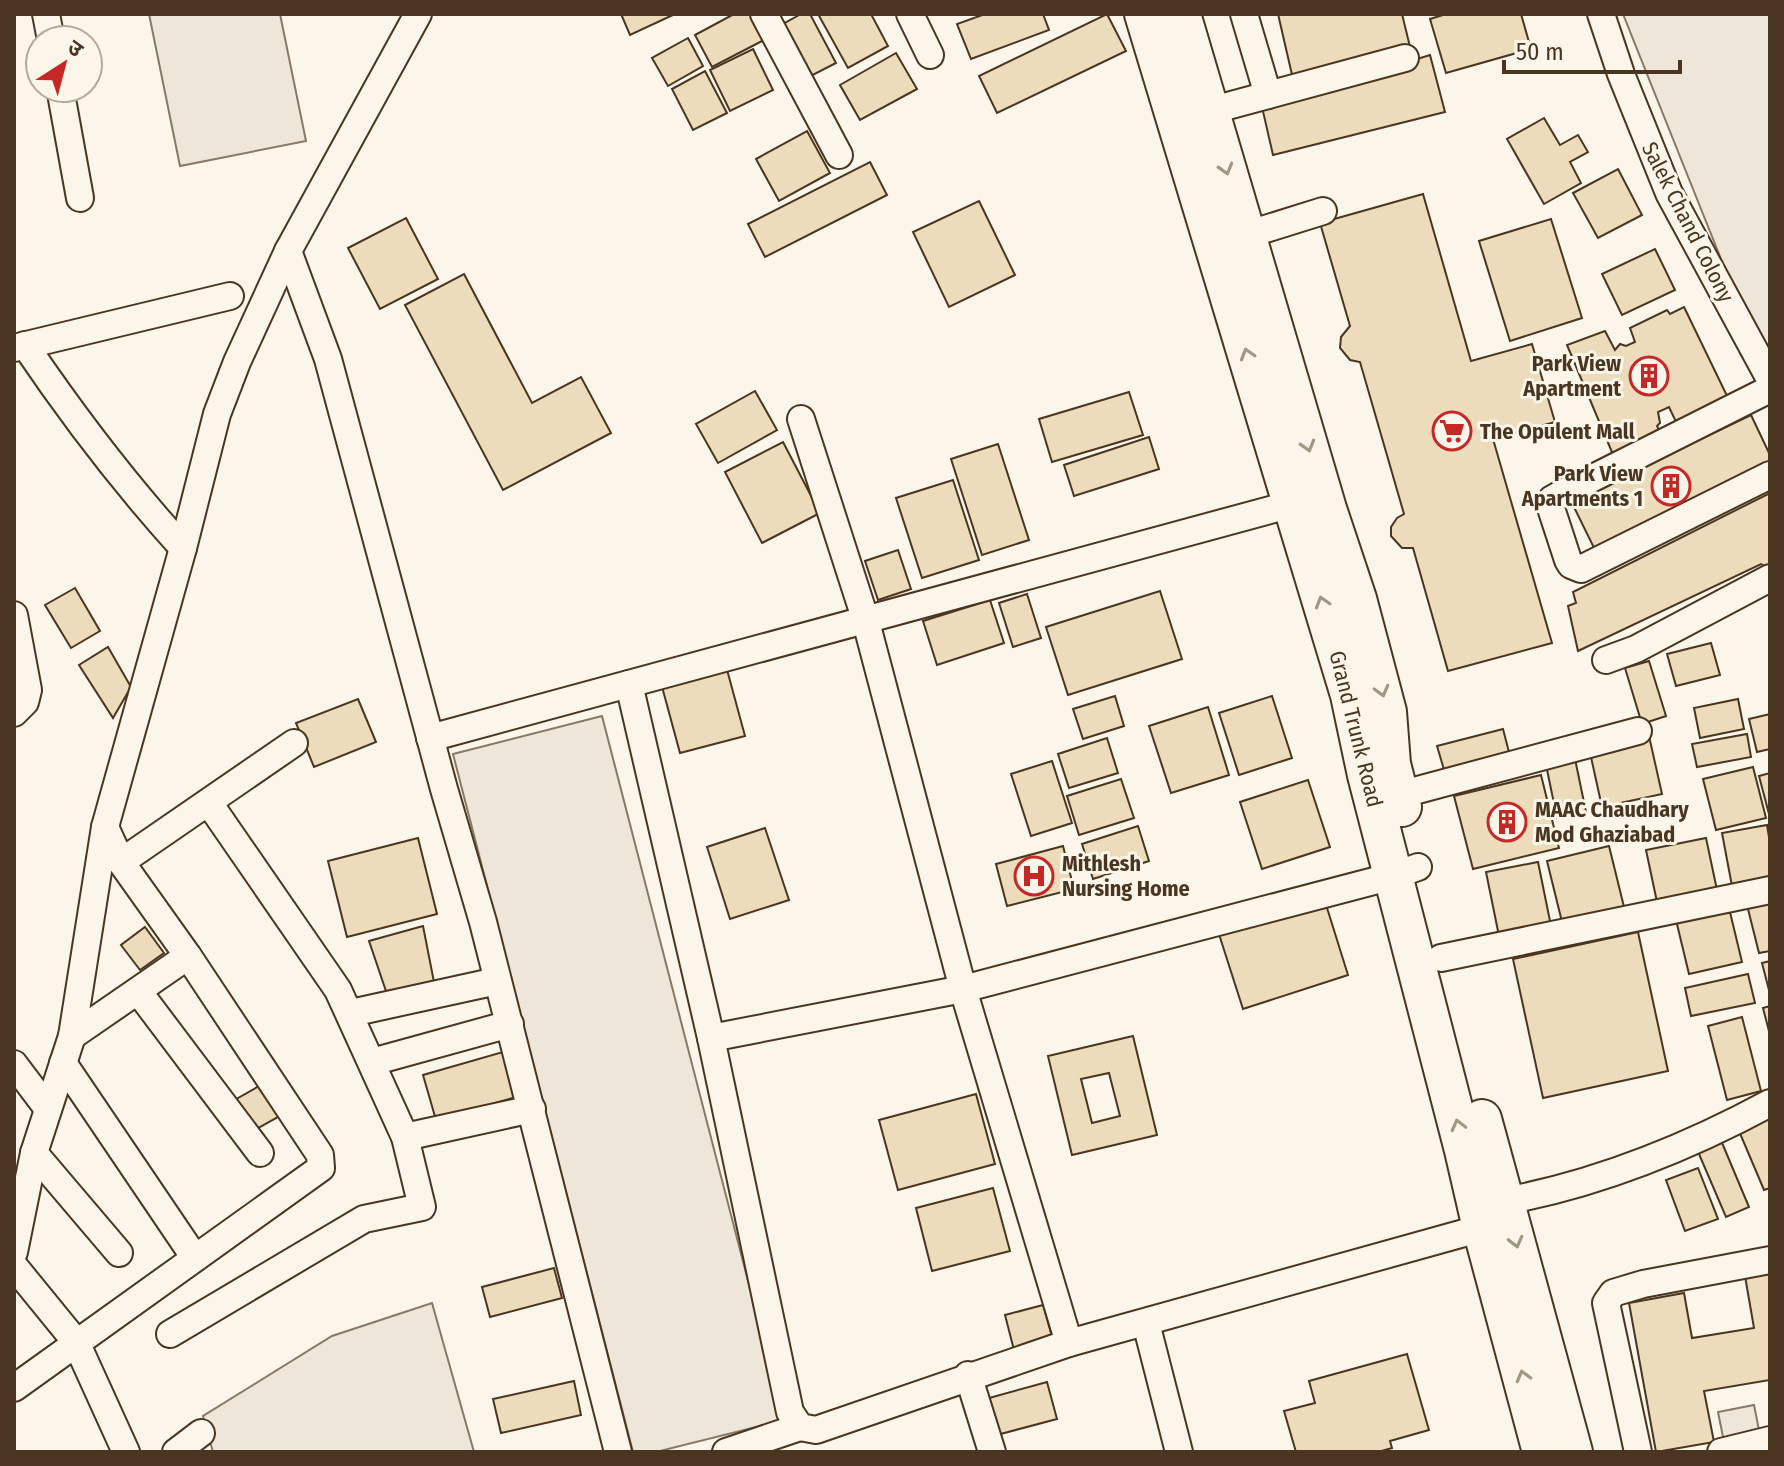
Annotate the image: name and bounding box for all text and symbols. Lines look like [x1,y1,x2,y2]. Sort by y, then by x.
north arrow [24,24,104,104]
scale bar [1504,24,1680,74]
text: उ [62,34,90,64]
text: 50 m [1516,38,1564,66]
street label: Salek Chand Colony [1636,137,1740,307]
one-way arrow [1217,162,1233,176]
one-way arrow [1240,347,1256,361]
place label: Park View Apartment [1522,350,1621,402]
building icon: Park View Apartment [1628,355,1670,397]
supermarket icon: The Opulent Mall [1431,410,1473,452]
place label: The Opulent Mall [1480,418,1636,445]
one-way arrow [1299,438,1315,452]
place label: Park View Apartments 1 [1521,460,1643,512]
building icon: Park View Apartments 1 [1650,465,1692,507]
one-way arrow [1315,596,1331,610]
street label: Grand Trunk Road [1324,648,1388,810]
one-way arrow [1372,683,1389,697]
place label: MAAC Chaudhary Mod Ghaziabad [1535,796,1689,848]
building icon: MAAC Chaudhary Mod Ghaziabad [1486,801,1528,843]
place label: Mithlesh Nursing Home [1062,850,1190,902]
hospital icon: Mithlesh Nursing Home [1013,855,1055,897]
one-way arrow [1450,1118,1467,1132]
one-way arrow [1506,1234,1523,1248]
one-way arrow [1515,1370,1532,1384]

